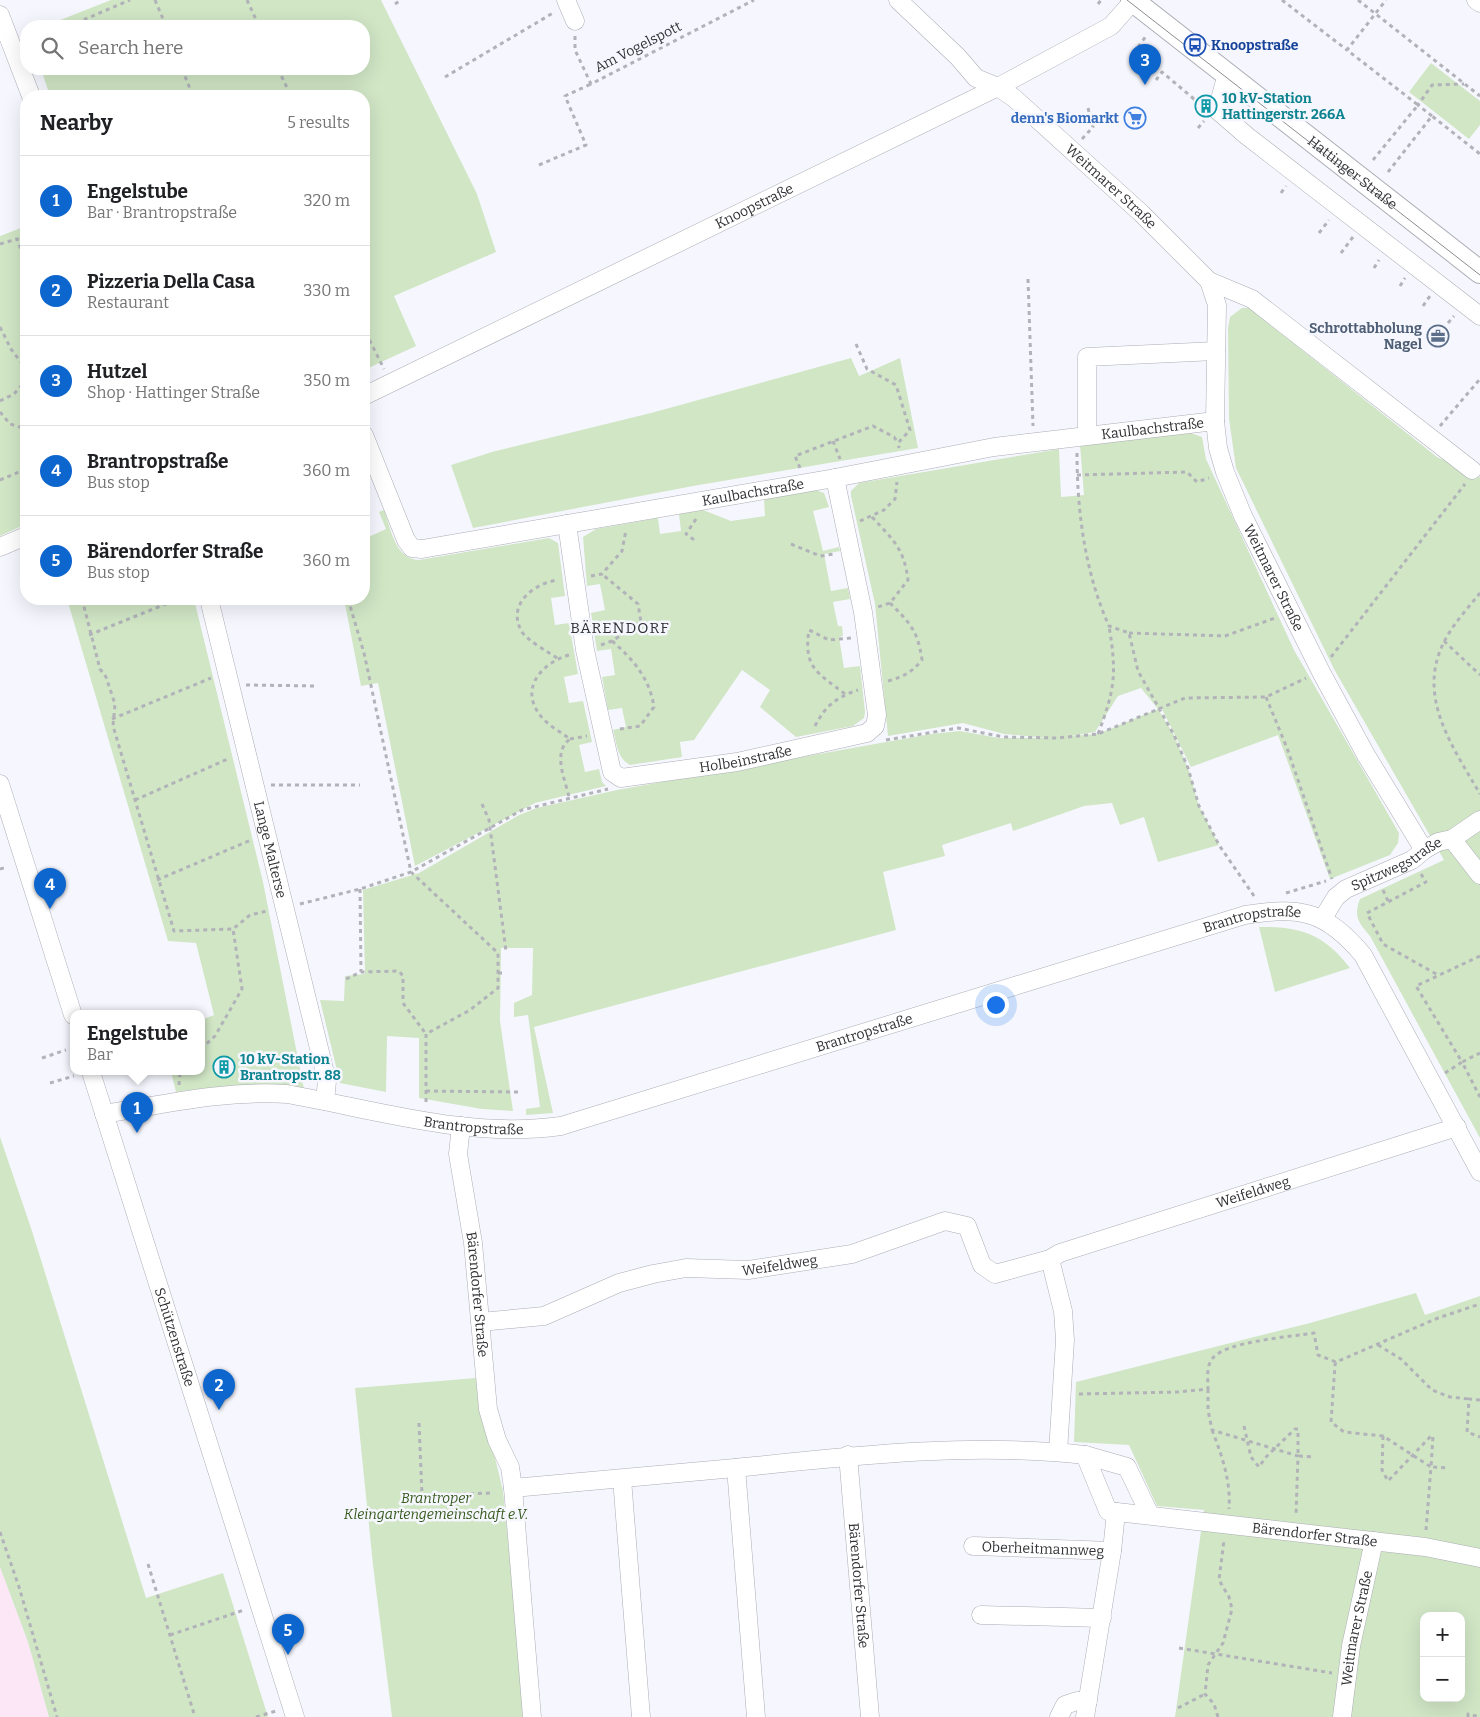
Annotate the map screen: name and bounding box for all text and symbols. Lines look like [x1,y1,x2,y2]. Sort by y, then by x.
street label: Am Vogelspott [592,18,684,76]
search box [20,20,370,75]
bus stop icon: Knoopstraße [1183,33,1207,57]
icon: search [38,34,66,62]
text: Search here [78,36,183,59]
place label: Knoopstraße [1211,37,1299,54]
pin: 3 [1129,44,1161,85]
place label: 10 kV-Station Hattingerstr. 266A [1222,90,1345,123]
building icon: 10 kV-Station Hattingerstr. 266A [1194,94,1218,118]
supermarket icon: denn's Biomarkt [1123,106,1147,130]
text: Nearby [40,110,113,136]
place label: denn's Biomarkt [1011,110,1119,127]
text: 5 results [287,113,350,132]
street label: Hattinger Straße [1304,132,1401,213]
street label: Weitmarer Straße [1062,141,1160,232]
text: Engelstube [87,180,188,203]
street label: Knoopstraße [712,180,796,232]
text: 1 [53,191,59,210]
text: 320 m [303,191,350,210]
text: Bar · Brantropstraße [87,203,237,222]
text: Pizzeria Della Casa [87,270,255,293]
text: 2 [51,281,61,300]
text: 330 m [303,281,350,300]
text: Restaurant [87,293,169,312]
place label: Schrottabholung Nagel [1309,320,1423,353]
office icon: Schrottabholung Nagel [1426,324,1450,348]
text: Hutzel [87,360,147,383]
text: 3 [51,371,61,390]
text: 350 m [304,371,350,390]
text: Shop · Hattinger Straße [87,383,260,402]
street label: Kaulbachstraße [1101,414,1205,443]
text: Brantropstraße [87,450,228,473]
text: 4 [51,461,61,480]
text: 360 m [303,461,350,480]
text: Bus stop [87,473,150,492]
street label: Kaulbachstraße [701,475,805,509]
street label: Weitmarer Straße [1240,521,1308,634]
text: Bärendorfer Straße [87,540,263,563]
text: 5 [52,551,60,570]
text: 360 m [303,551,350,570]
text: Bus stop [87,563,150,582]
district label: BÄRENDORF [570,619,670,637]
street label: Holbeinstraße [698,742,793,776]
street label: Lange Malterse [250,799,290,900]
street label: Spitzwegstraße [1348,833,1445,894]
pin: 4 [34,868,66,909]
street label: Brantropstraße [1201,903,1302,936]
your location [983,992,1009,1018]
popup [70,1010,205,1075]
street label: Brantropstraße [814,1010,915,1055]
text: Engelstube [87,1022,188,1045]
text: Bar [87,1045,113,1064]
place label: 10 kV-Station Brantropstr. 88 [240,1051,341,1084]
building icon: 10 kV-Station Brantropstr. 88 [212,1055,236,1079]
pin: 1 [121,1092,153,1133]
street label: Brantropstraße [422,1113,524,1138]
street label: Weifeldweg [1214,1172,1292,1211]
street label: Bärendorfer Straße [463,1230,492,1358]
street label: Weifeldweg [741,1251,819,1279]
street label: Schützenstraße [151,1285,198,1389]
pin: 2 [203,1369,235,1410]
park label: Brantroper Kleingartengemeinschaft e.V. [344,1490,528,1523]
street label: Bärendorfer Straße [1251,1519,1378,1550]
street label: Bärendorfer Straße [845,1522,873,1649]
street label: Oberheitmannweg [981,1538,1105,1559]
street label: Weitmarer Straße [1338,1569,1376,1687]
map controls [1420,1612,1465,1702]
button: + [1420,1612,1465,1657]
pin: 5 [272,1614,304,1655]
button: − [1420,1657,1465,1702]

